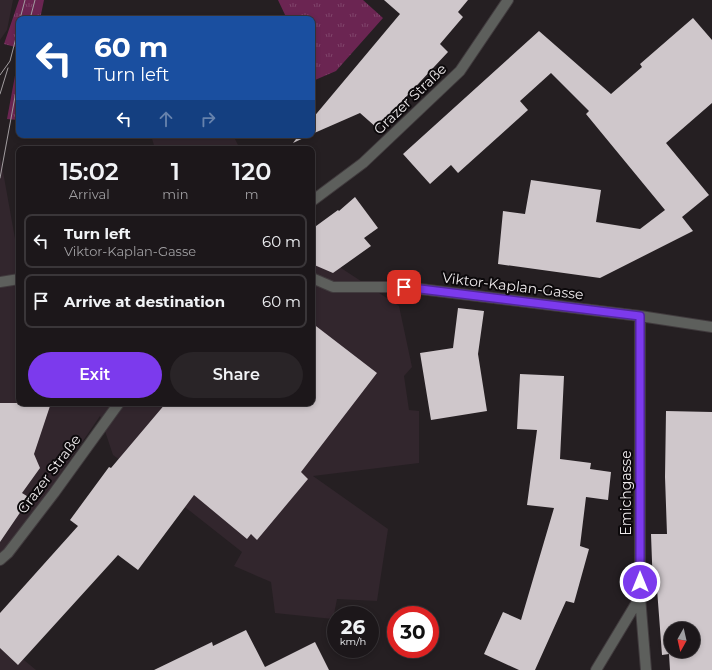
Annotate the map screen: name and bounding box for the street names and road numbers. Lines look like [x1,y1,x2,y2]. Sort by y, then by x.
street label: Grazer Straße [370,60,450,138]
street label: Viktor-Kaplan-Gasse [441,268,585,304]
street label: Grazer Straße [13,431,85,517]
street label: Emichgasse [617,450,635,536]

